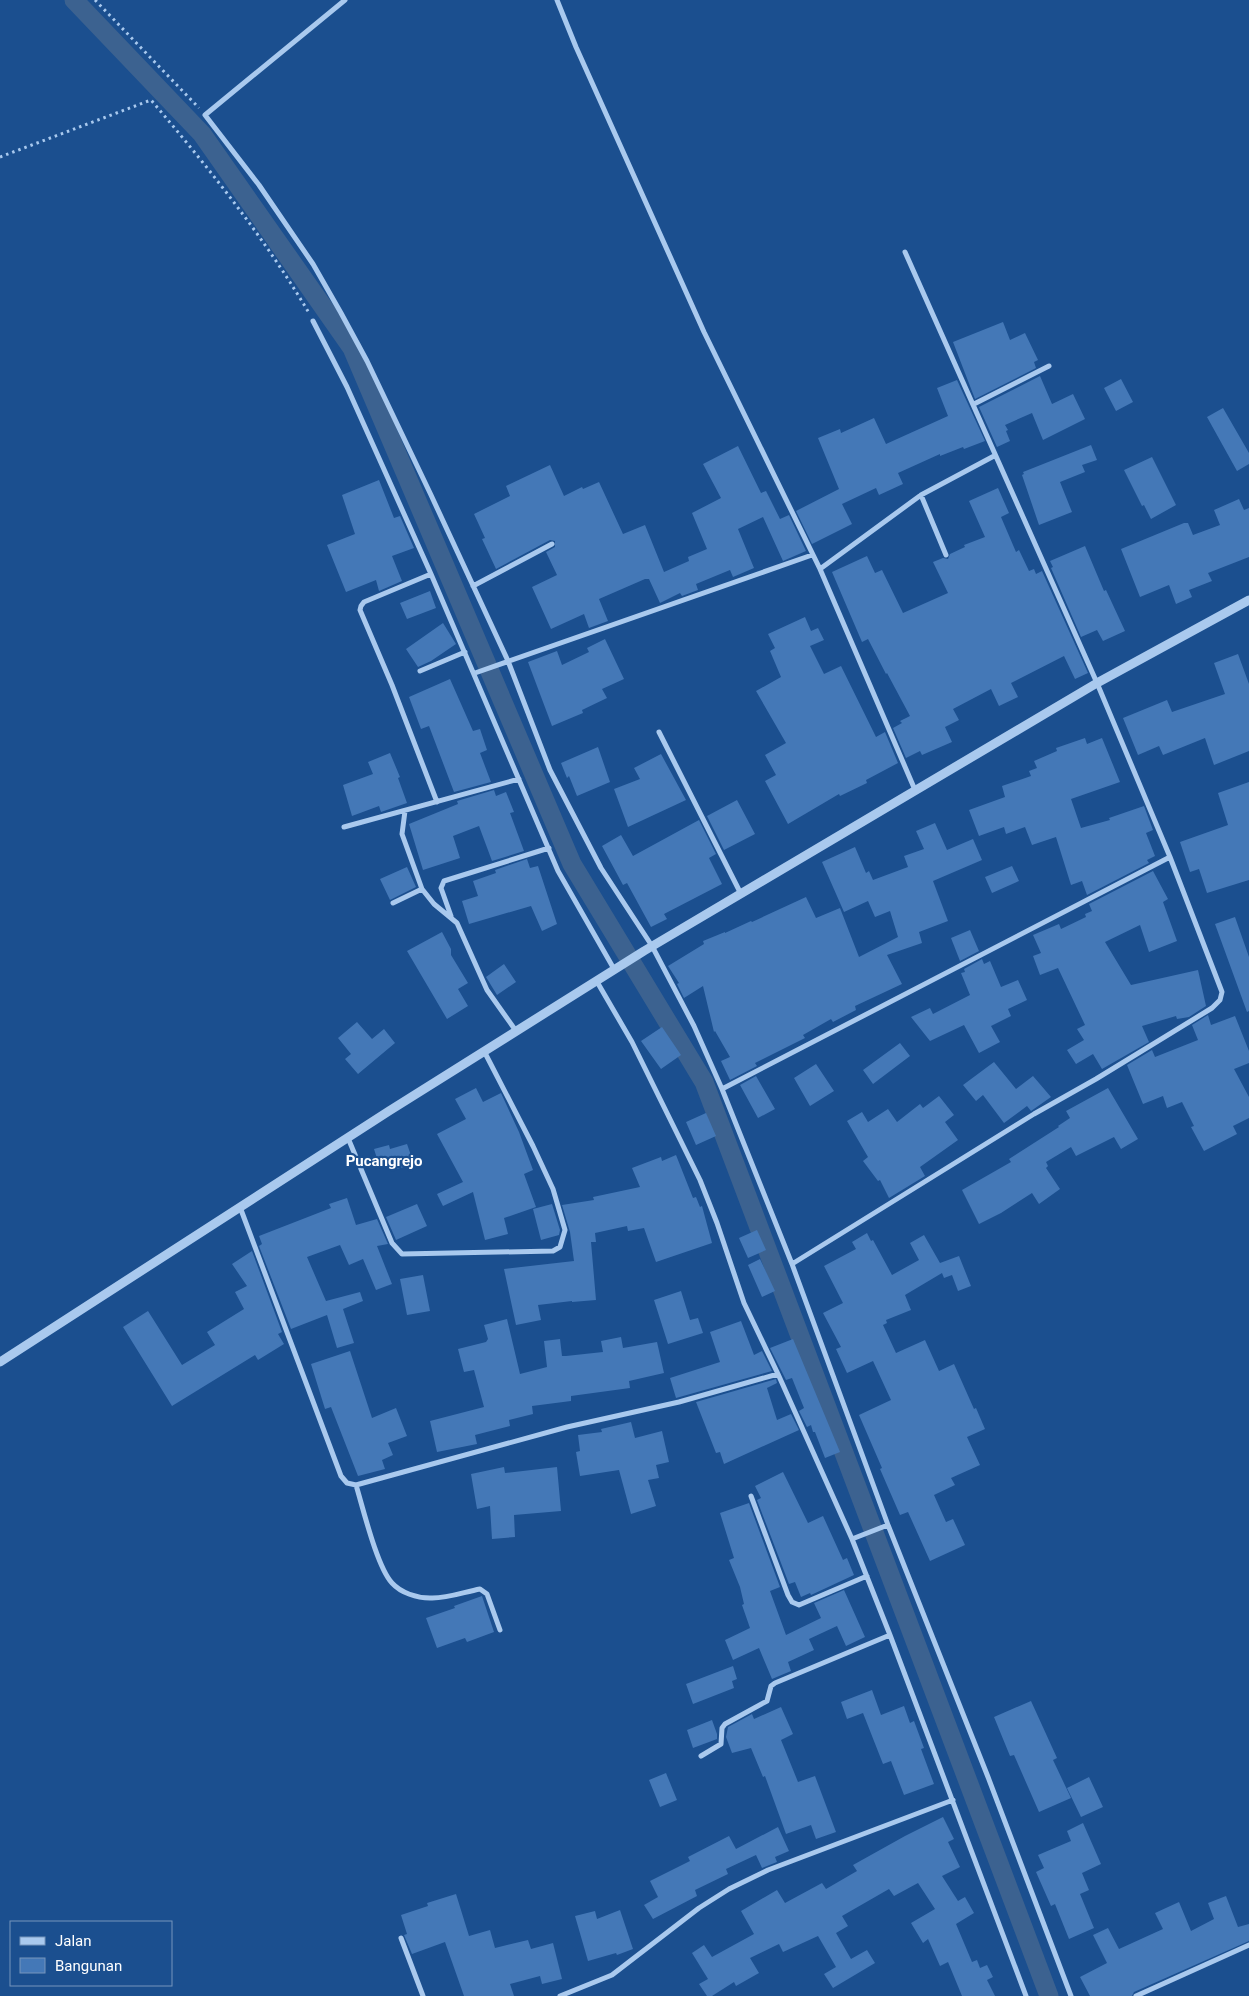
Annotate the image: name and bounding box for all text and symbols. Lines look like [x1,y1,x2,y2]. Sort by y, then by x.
district label: Pucangrejo [346,1152,422,1170]
legend [10,1921,172,1986]
text: Jalan [55,1932,92,1950]
text: Bangunan [55,1957,122,1975]

